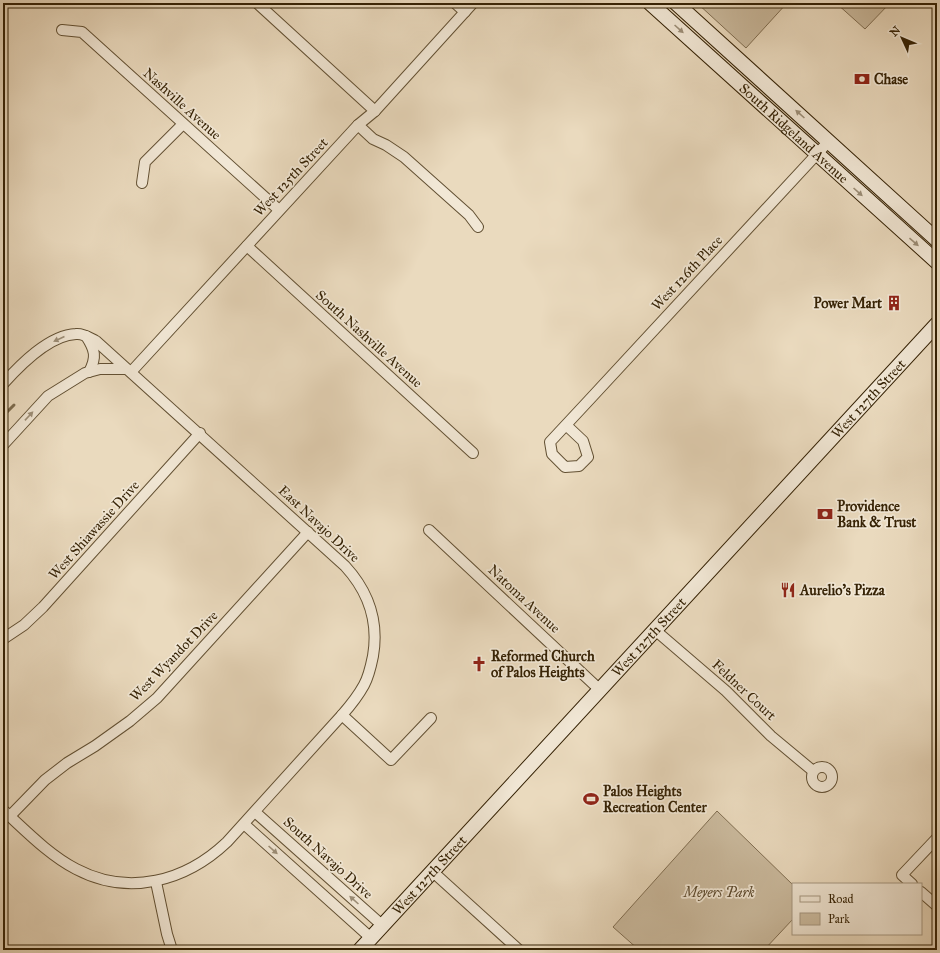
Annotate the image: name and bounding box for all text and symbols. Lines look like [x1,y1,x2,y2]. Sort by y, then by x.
north arrow [882,18,922,58]
text: N [887,23,904,39]
one-way arrow [674,25,684,34]
street label: Nashville Avenue [139,64,225,144]
bank icon: Chase [853,70,871,88]
place label: Chase [874,71,908,88]
street label: South Ridgeland Avenue [736,79,852,187]
one-way arrow [795,110,805,119]
street label: West 125th Street [250,134,332,220]
one-way arrow [853,187,863,197]
street label: West 126th Place [648,232,726,314]
one-way arrow [909,238,920,247]
street label: South Nashville Avenue [312,287,426,391]
building icon: Power Mart [885,294,903,312]
place label: Power Mart [814,295,882,312]
one-way arrow [53,336,65,342]
street label: West 127th Street [828,355,909,442]
one-way arrow [25,411,34,422]
street label: West Shiawassie Drive [45,477,143,583]
street label: East Navajo Drive [275,482,363,566]
place label: Providence Bank & Trust [837,498,916,531]
bank icon: Providence Bank & Trust [816,505,834,523]
street label: Natoma Avenue [484,561,564,637]
restaurant icon: Aurelio's Pizza [779,581,797,599]
place label: Aurelio's Pizza [799,582,886,599]
street label: West 127th Street [608,594,689,680]
street label: West Wyandot Drive [126,607,222,705]
place label: Reformed Church of Palos Heights [491,648,595,682]
church icon: Reformed Church of Palos Heights [470,655,488,673]
street label: Feldner Court [708,656,780,724]
place label: Palos Heights Recreation Center [603,783,708,816]
sports icon: Palos Heights Recreation Center [582,790,600,808]
street label: South Navajo Drive [280,813,376,903]
street label: West 127th Street [388,832,470,918]
one-way arrow [268,845,278,854]
legend [792,883,922,935]
park label: Meyers Park [681,884,755,901]
text: Road [828,892,854,906]
one-way arrow [348,895,359,904]
text: Park [828,912,850,926]

